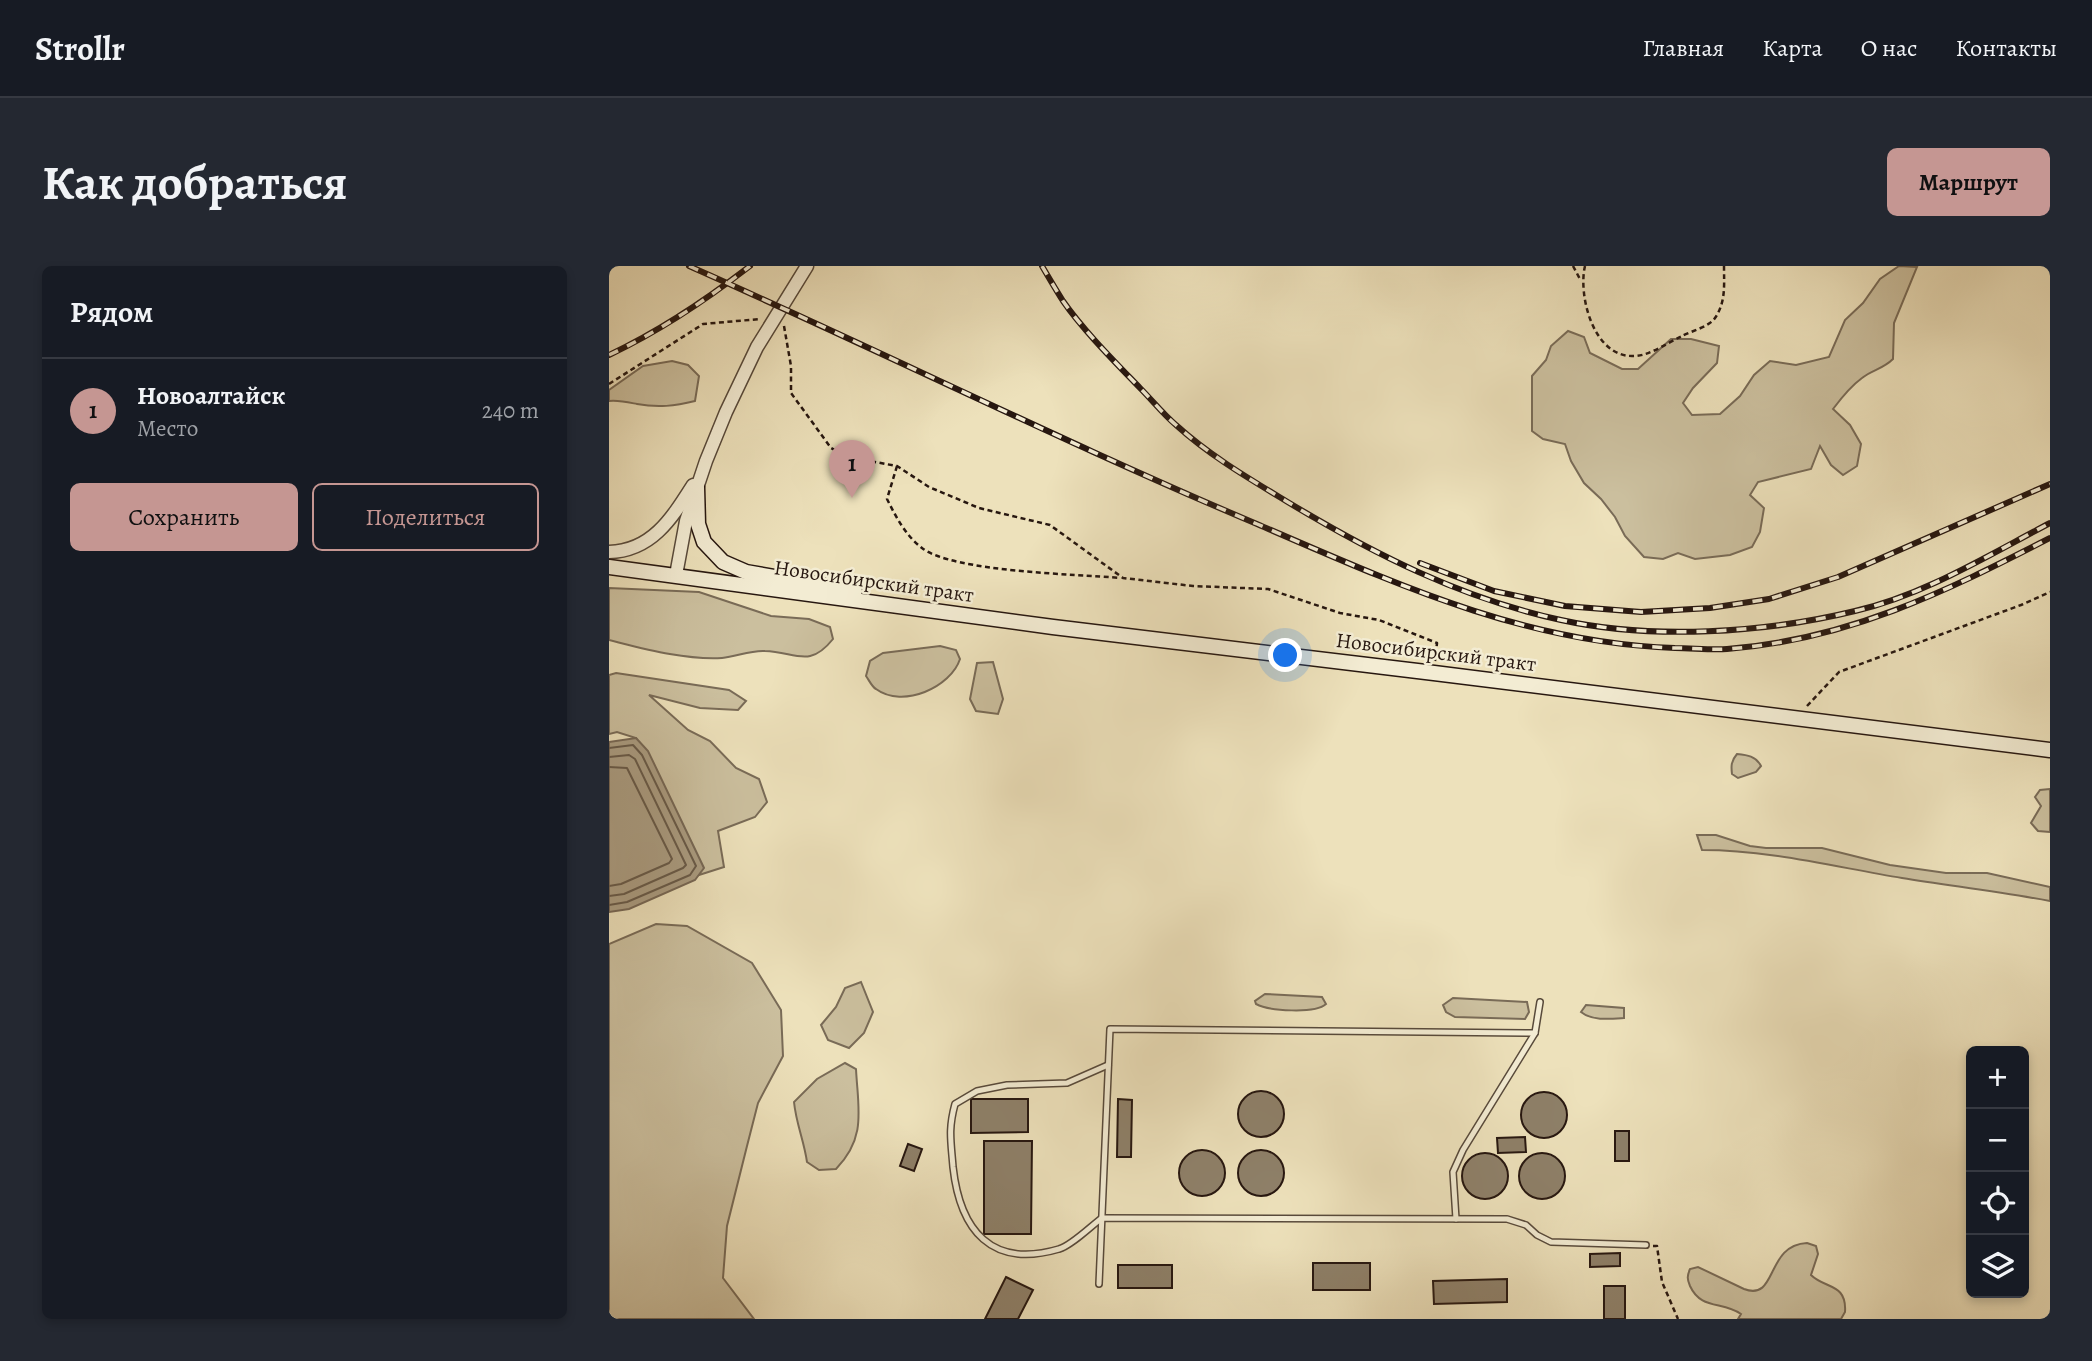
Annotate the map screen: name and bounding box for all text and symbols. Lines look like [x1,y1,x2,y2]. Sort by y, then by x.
text: Strollr [35,26,125,71]
text: Главная [1643,32,1724,64]
text: Карта [1762,32,1823,64]
text: О нас [1861,32,1917,64]
text: Контакты [1955,32,2057,64]
button: Маршрут [1887,148,2050,216]
text: Как добраться [42,149,348,216]
text: Рядом [70,292,153,332]
text: Новоалтайск [137,378,286,413]
text: 1 [89,395,97,426]
text: 240 m [482,395,539,426]
text: Место [137,413,198,444]
pin: 1 [829,440,875,498]
button: Сохранить [70,483,298,551]
button: Поделиться [312,483,539,551]
street label: Новосибирский тракт [772,553,976,609]
street label: Новосибирский тракт [1334,626,1538,678]
your location [1268,638,1302,672]
map controls [1966,1046,2029,1298]
button: + [1966,1046,2029,1109]
button: − [1966,1109,2029,1172]
button: locate [1966,1172,2029,1235]
button: layers [1966,1235,2029,1298]

